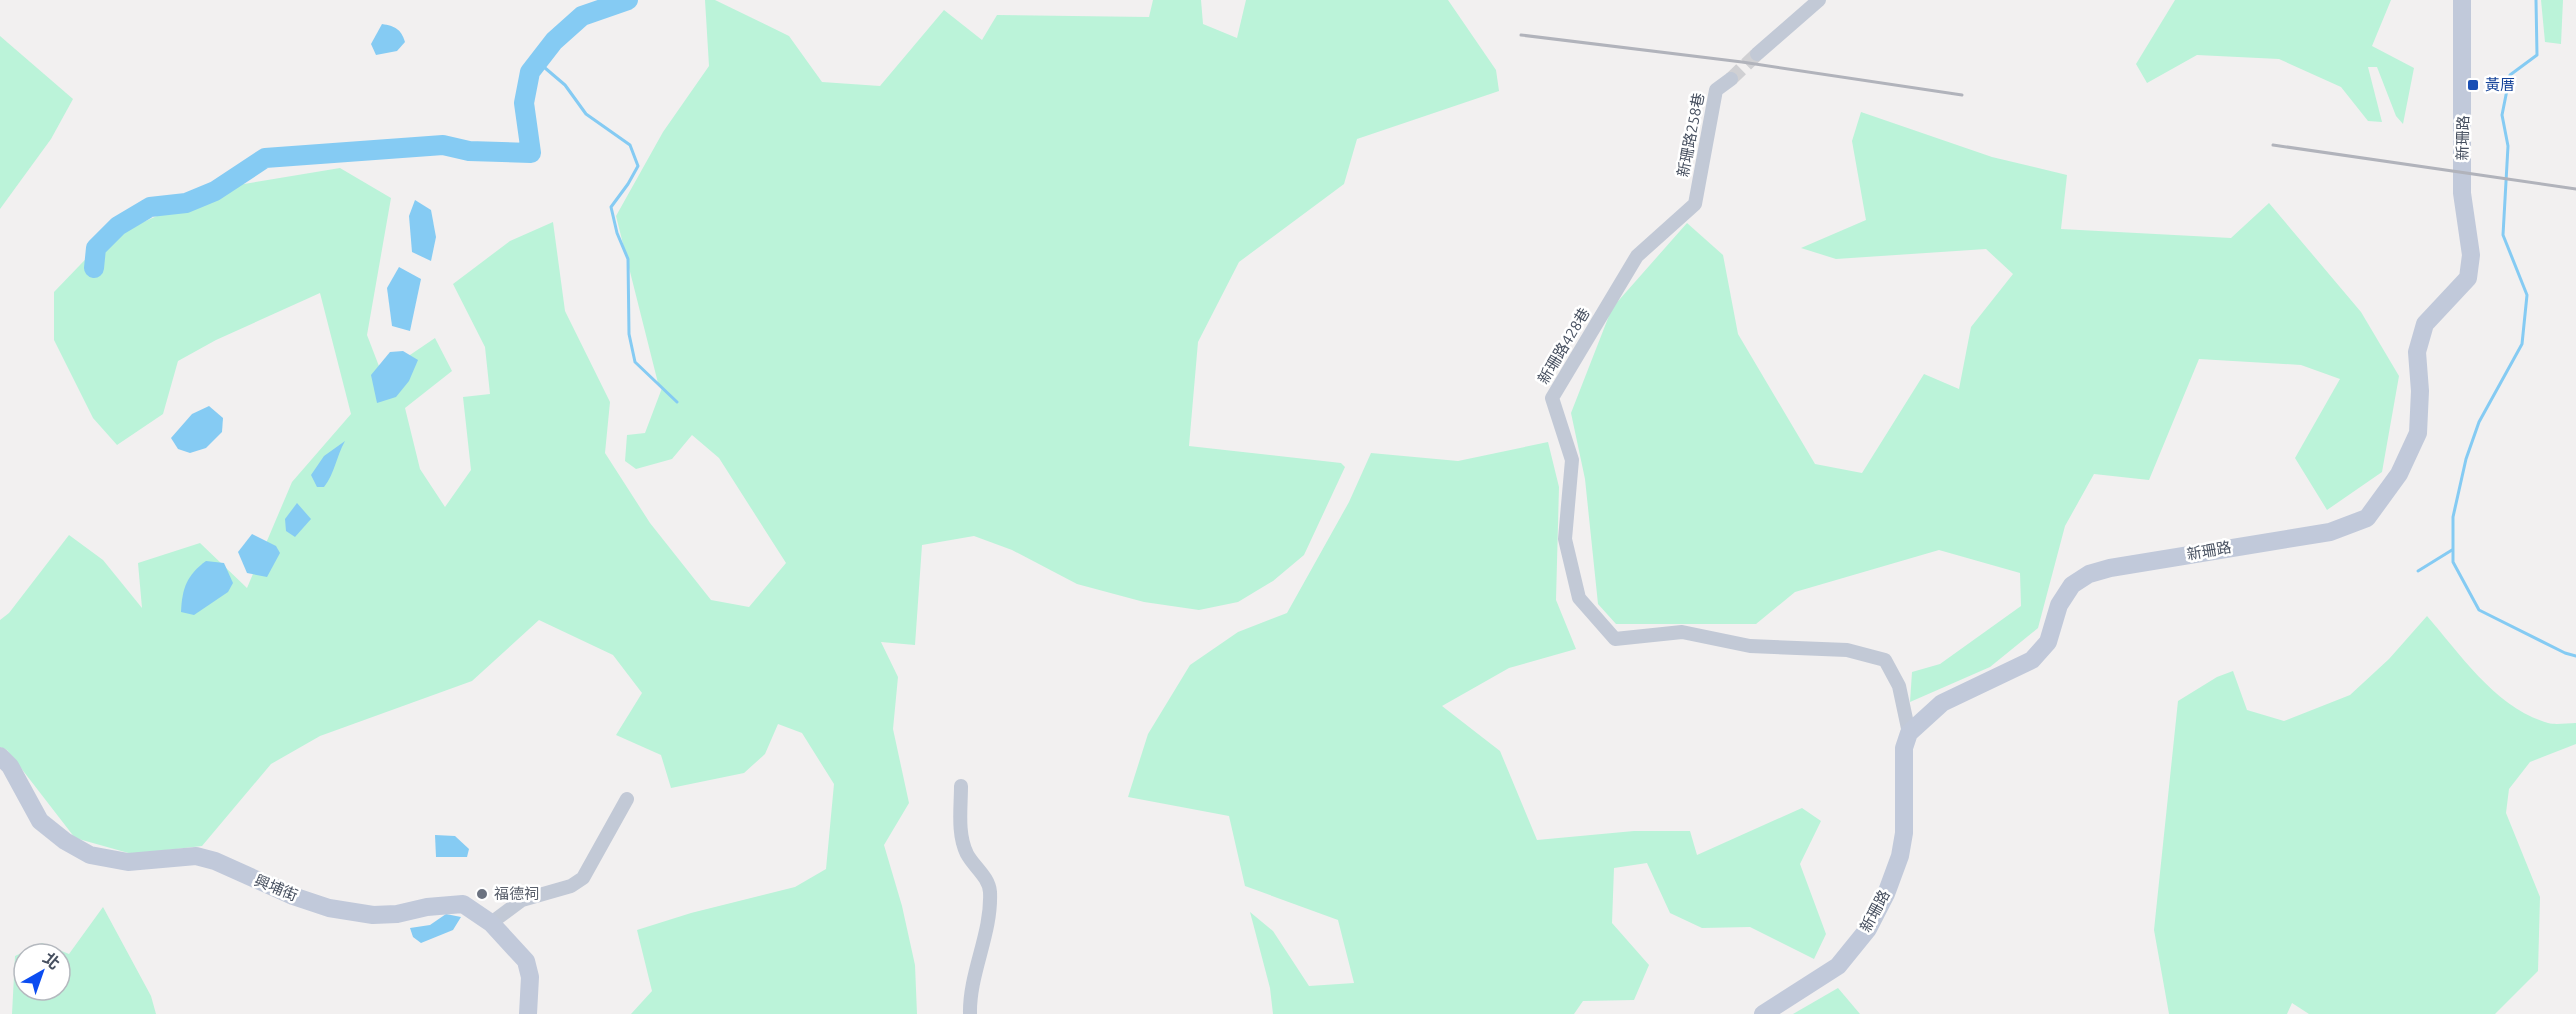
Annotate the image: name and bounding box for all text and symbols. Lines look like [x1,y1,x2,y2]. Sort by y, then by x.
place label: 黃厝 [2485,76,2515,93]
marker: 黃厝 [2466,78,2480,92]
street label: 新珊路258巷 [1674,91,1707,178]
street label: 新珊路 [2454,115,2471,161]
street label: 新珊路428巷 [1534,305,1593,387]
street label: 新珊路 [2185,538,2233,563]
street label: 興埔街 [252,871,300,904]
place label: 福德祠 [494,885,539,902]
marker: 福德祠 [475,887,489,901]
street label: 新珊路 [1856,887,1893,935]
north arrow [12,942,72,1002]
text: 北 [40,948,64,973]

